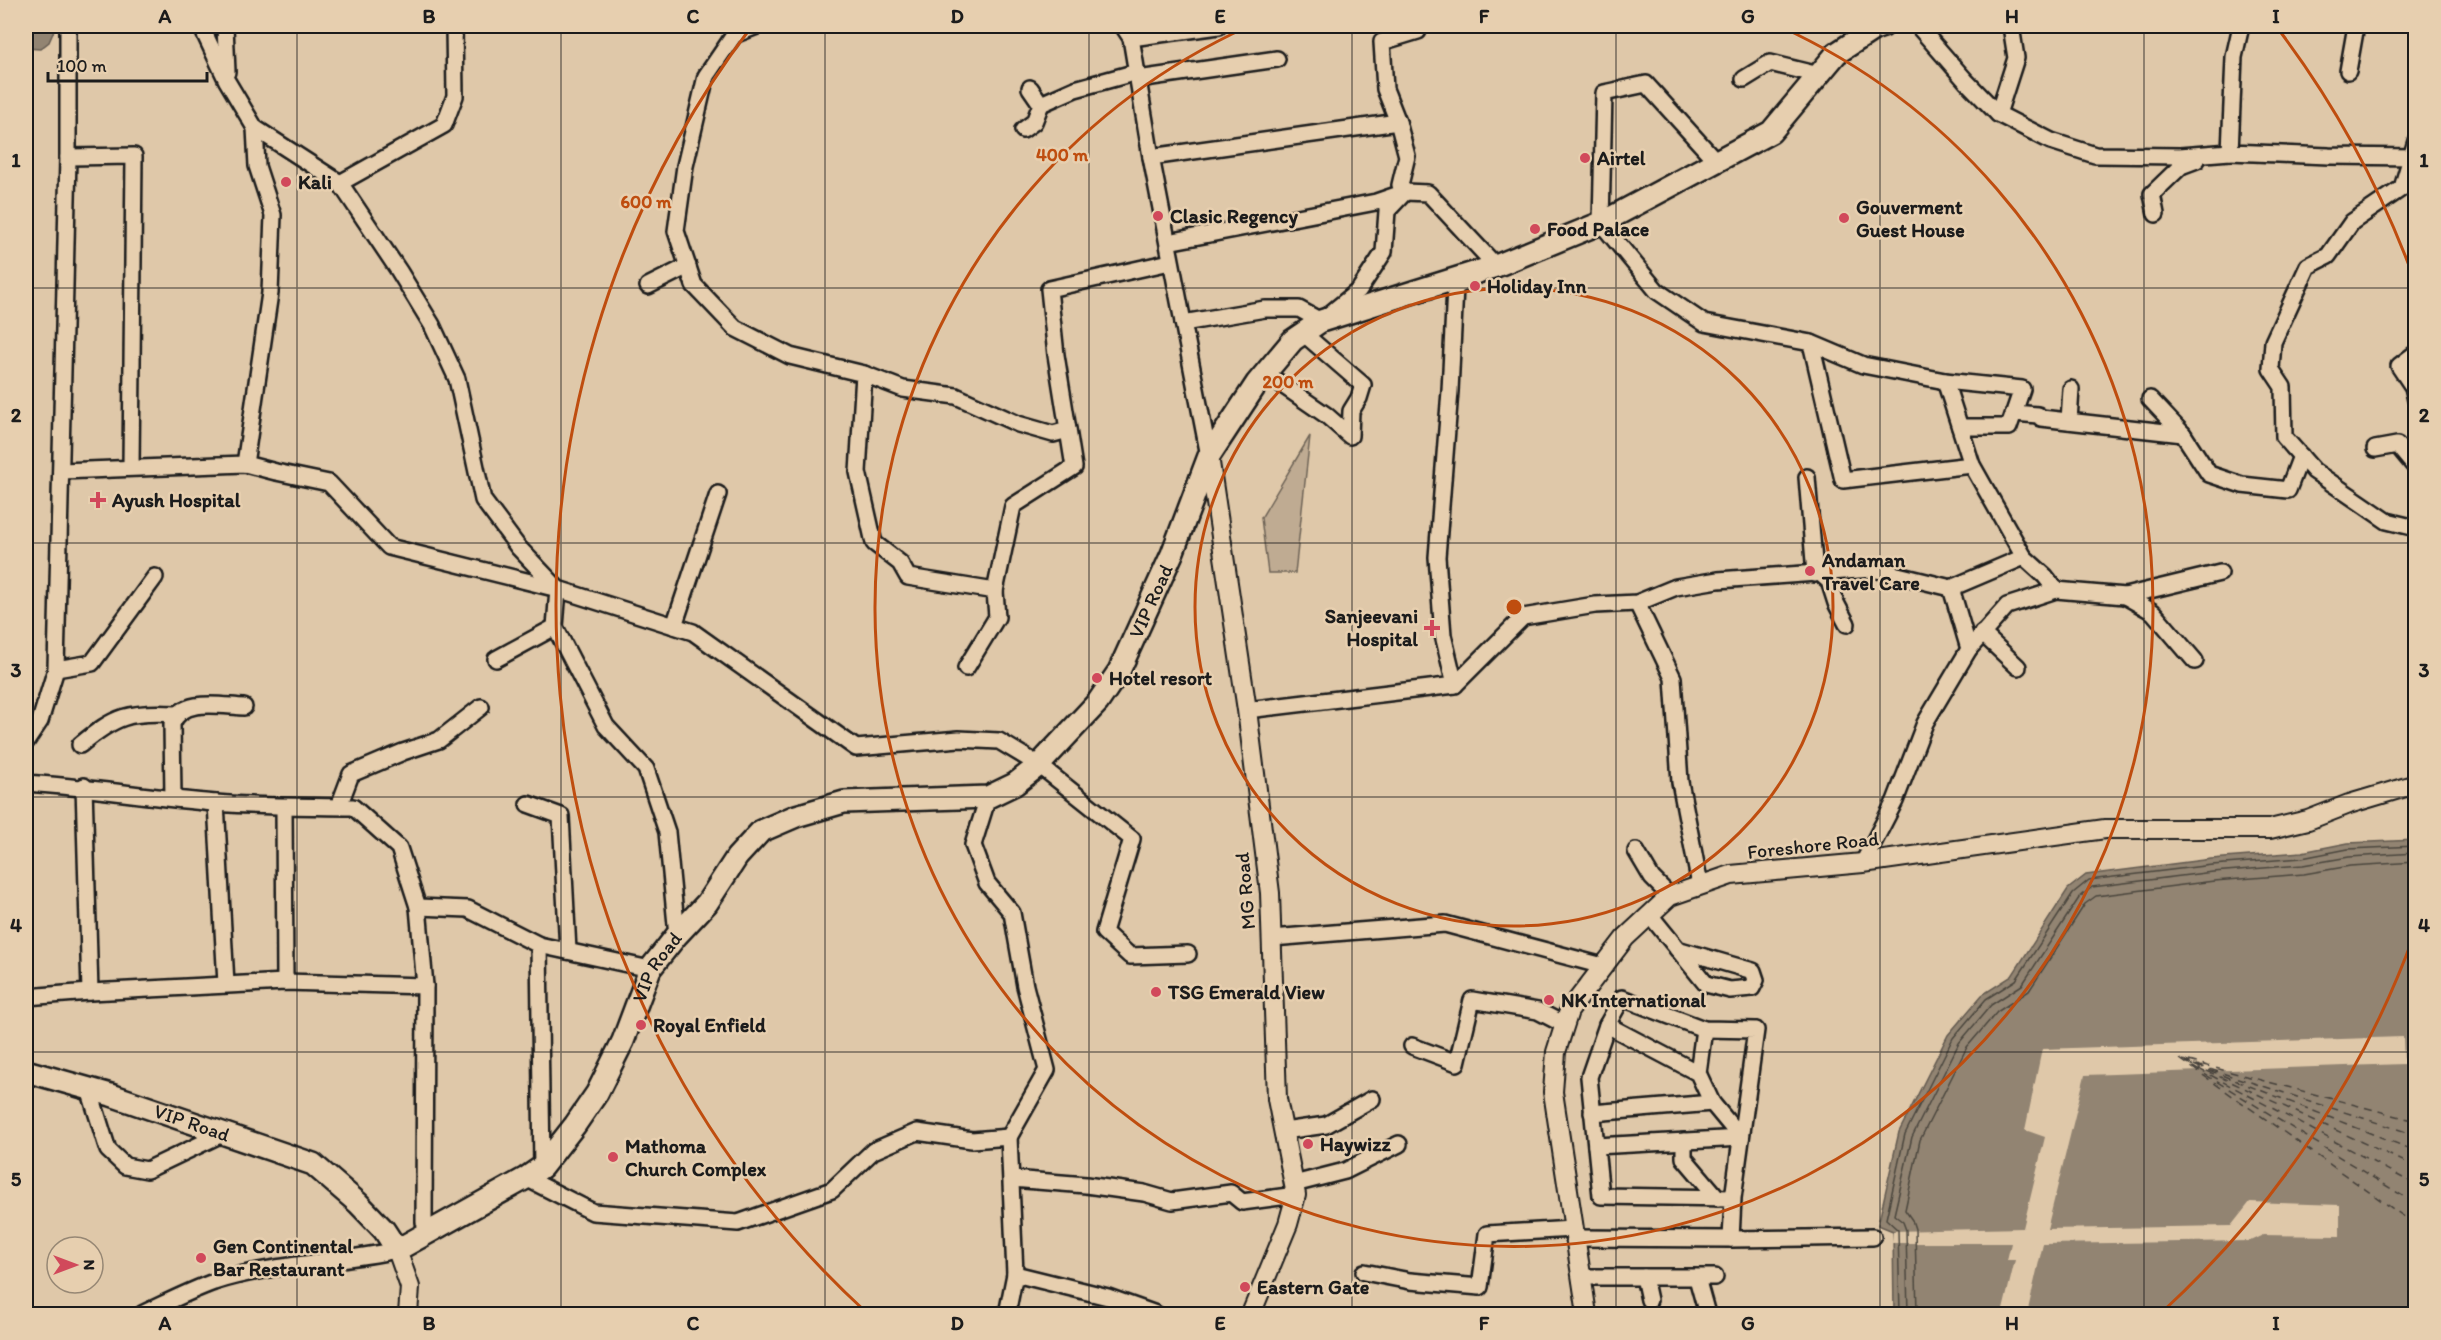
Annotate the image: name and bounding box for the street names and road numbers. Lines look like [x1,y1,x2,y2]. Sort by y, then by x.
street label: VIP Road [1124,560,1178,642]
street label: Foreshore Road [1746,826,1880,864]
street label: MG Road [1230,851,1260,931]
street label: VIP Road [627,927,687,1005]
street label: VIP Road [151,1099,233,1147]

